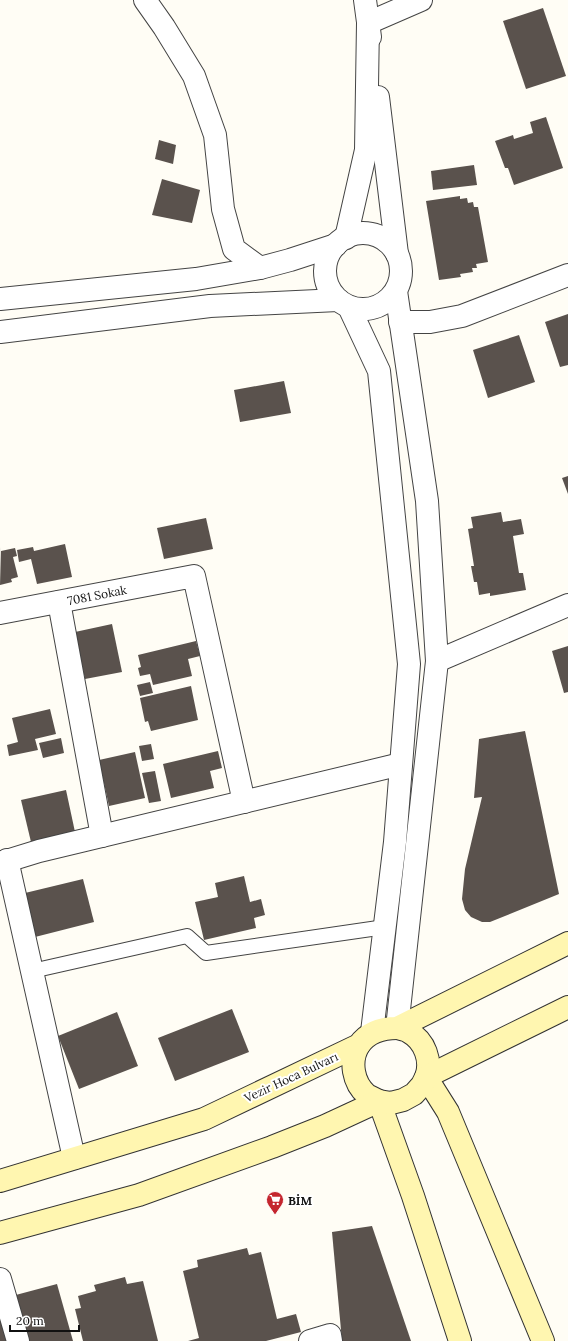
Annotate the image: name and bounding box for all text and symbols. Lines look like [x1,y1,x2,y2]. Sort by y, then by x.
street label: 7081 Sokak [66,582,128,608]
street label: Vezir Hoca Bulvarı [241,1049,340,1106]
supermarket icon: BİM [265,1190,285,1215]
place label: BİM [288,1193,312,1208]
scale bar [10,1307,79,1333]
text: 20 m [16,1313,44,1328]

